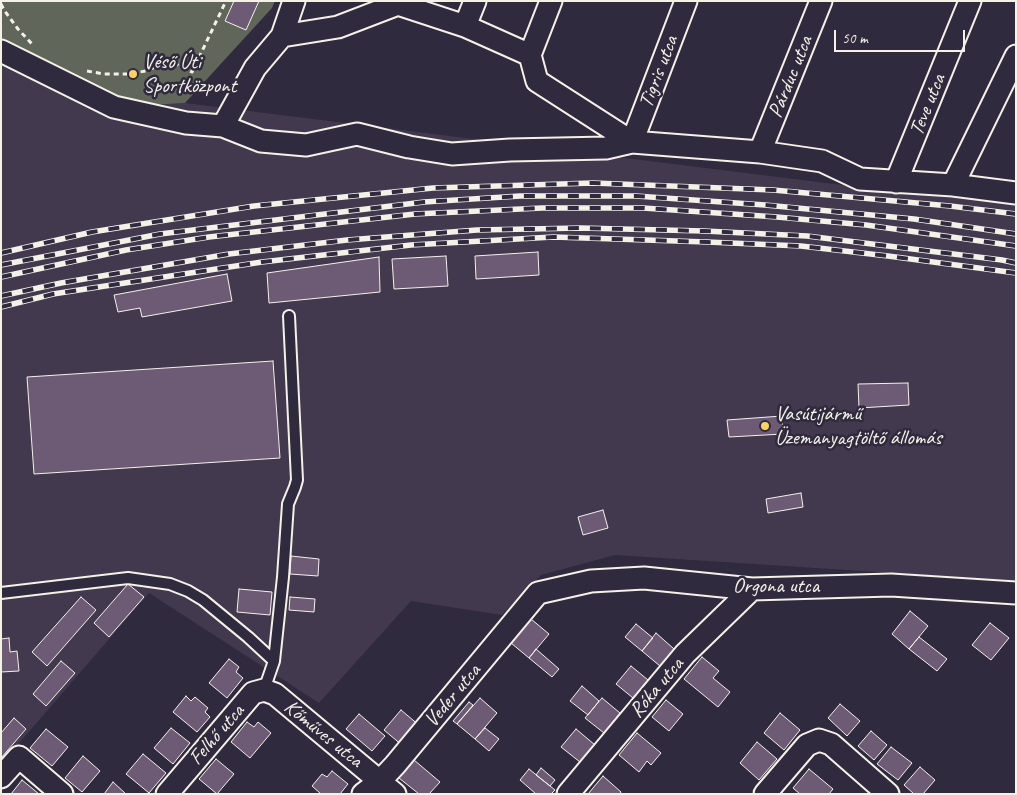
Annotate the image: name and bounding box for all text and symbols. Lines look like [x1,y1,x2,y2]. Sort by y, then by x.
scale bar [837,20,968,52]
text: 50 m [842,29,868,48]
street label: Tigris utca [634,32,684,112]
street label: Párduc utca [763,32,819,122]
place label: Véső Úti Sportközpont [143,49,237,99]
marker: Véső Úti Sportközpont [127,68,139,80]
street label: Teve utca [904,71,952,139]
place label: Vasútijármű Üzemanyagtöltő állomás [775,401,942,451]
marker: Vasútijármű Üzemanyagtöltő állomás [759,420,771,432]
street label: Orgona utca [733,573,819,599]
street label: Róka utca [624,653,690,723]
street label: Veder utca [419,659,487,733]
street label: Kőműves utca [279,695,367,773]
street label: Felhő utca [184,699,250,771]

